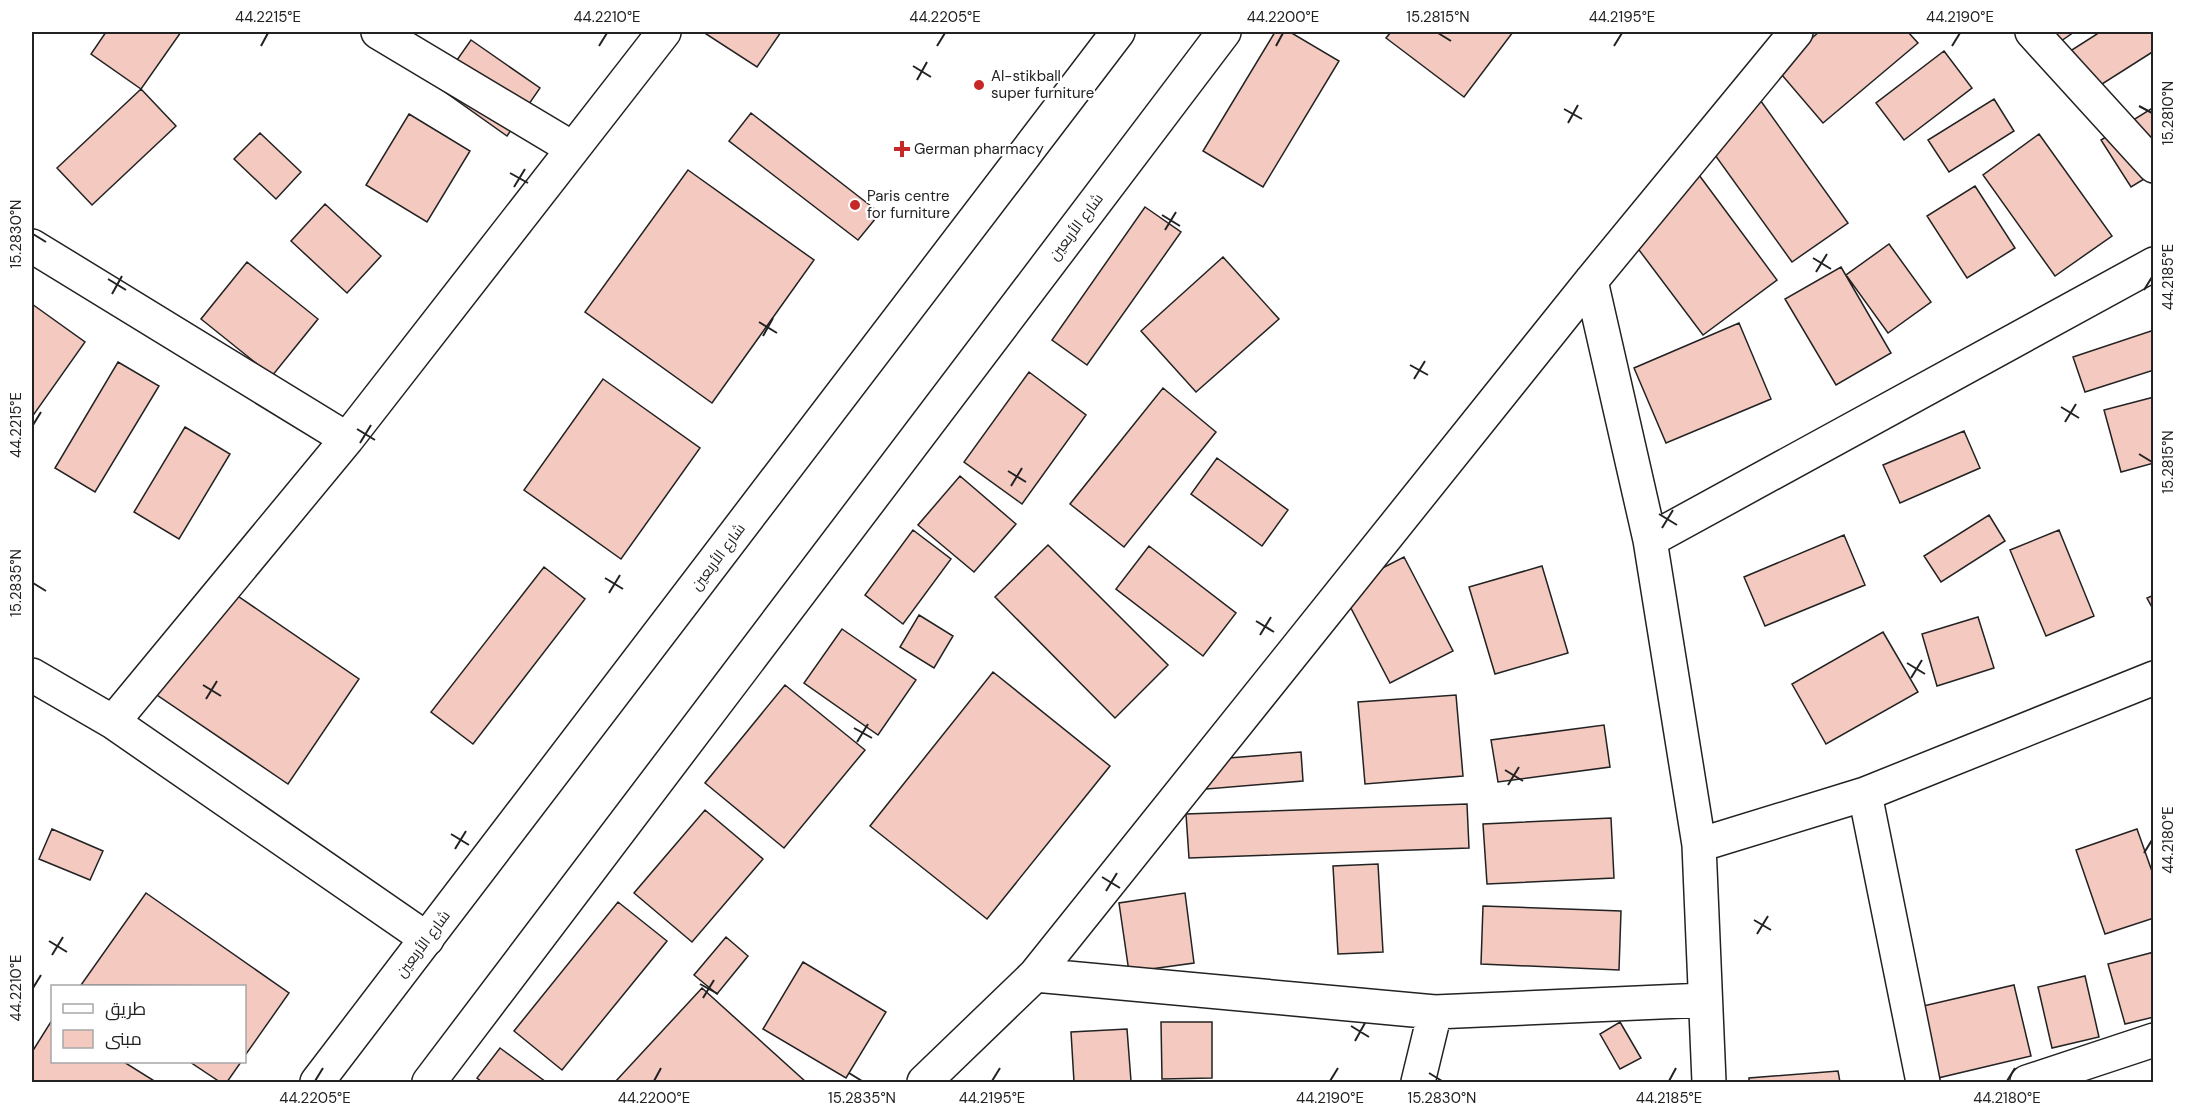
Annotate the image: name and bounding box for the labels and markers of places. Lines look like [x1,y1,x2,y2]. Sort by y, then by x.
place label: Al-stikball super furniture [991,66,1094,103]
marker: Al-stikball super furniture [972,78,986,92]
place label: German pharmacy [914,139,1044,159]
marker: German pharmacy [895,142,909,156]
place label: Paris centre for furniture [867,186,950,223]
marker: Paris centre for furniture [848,198,862,212]

